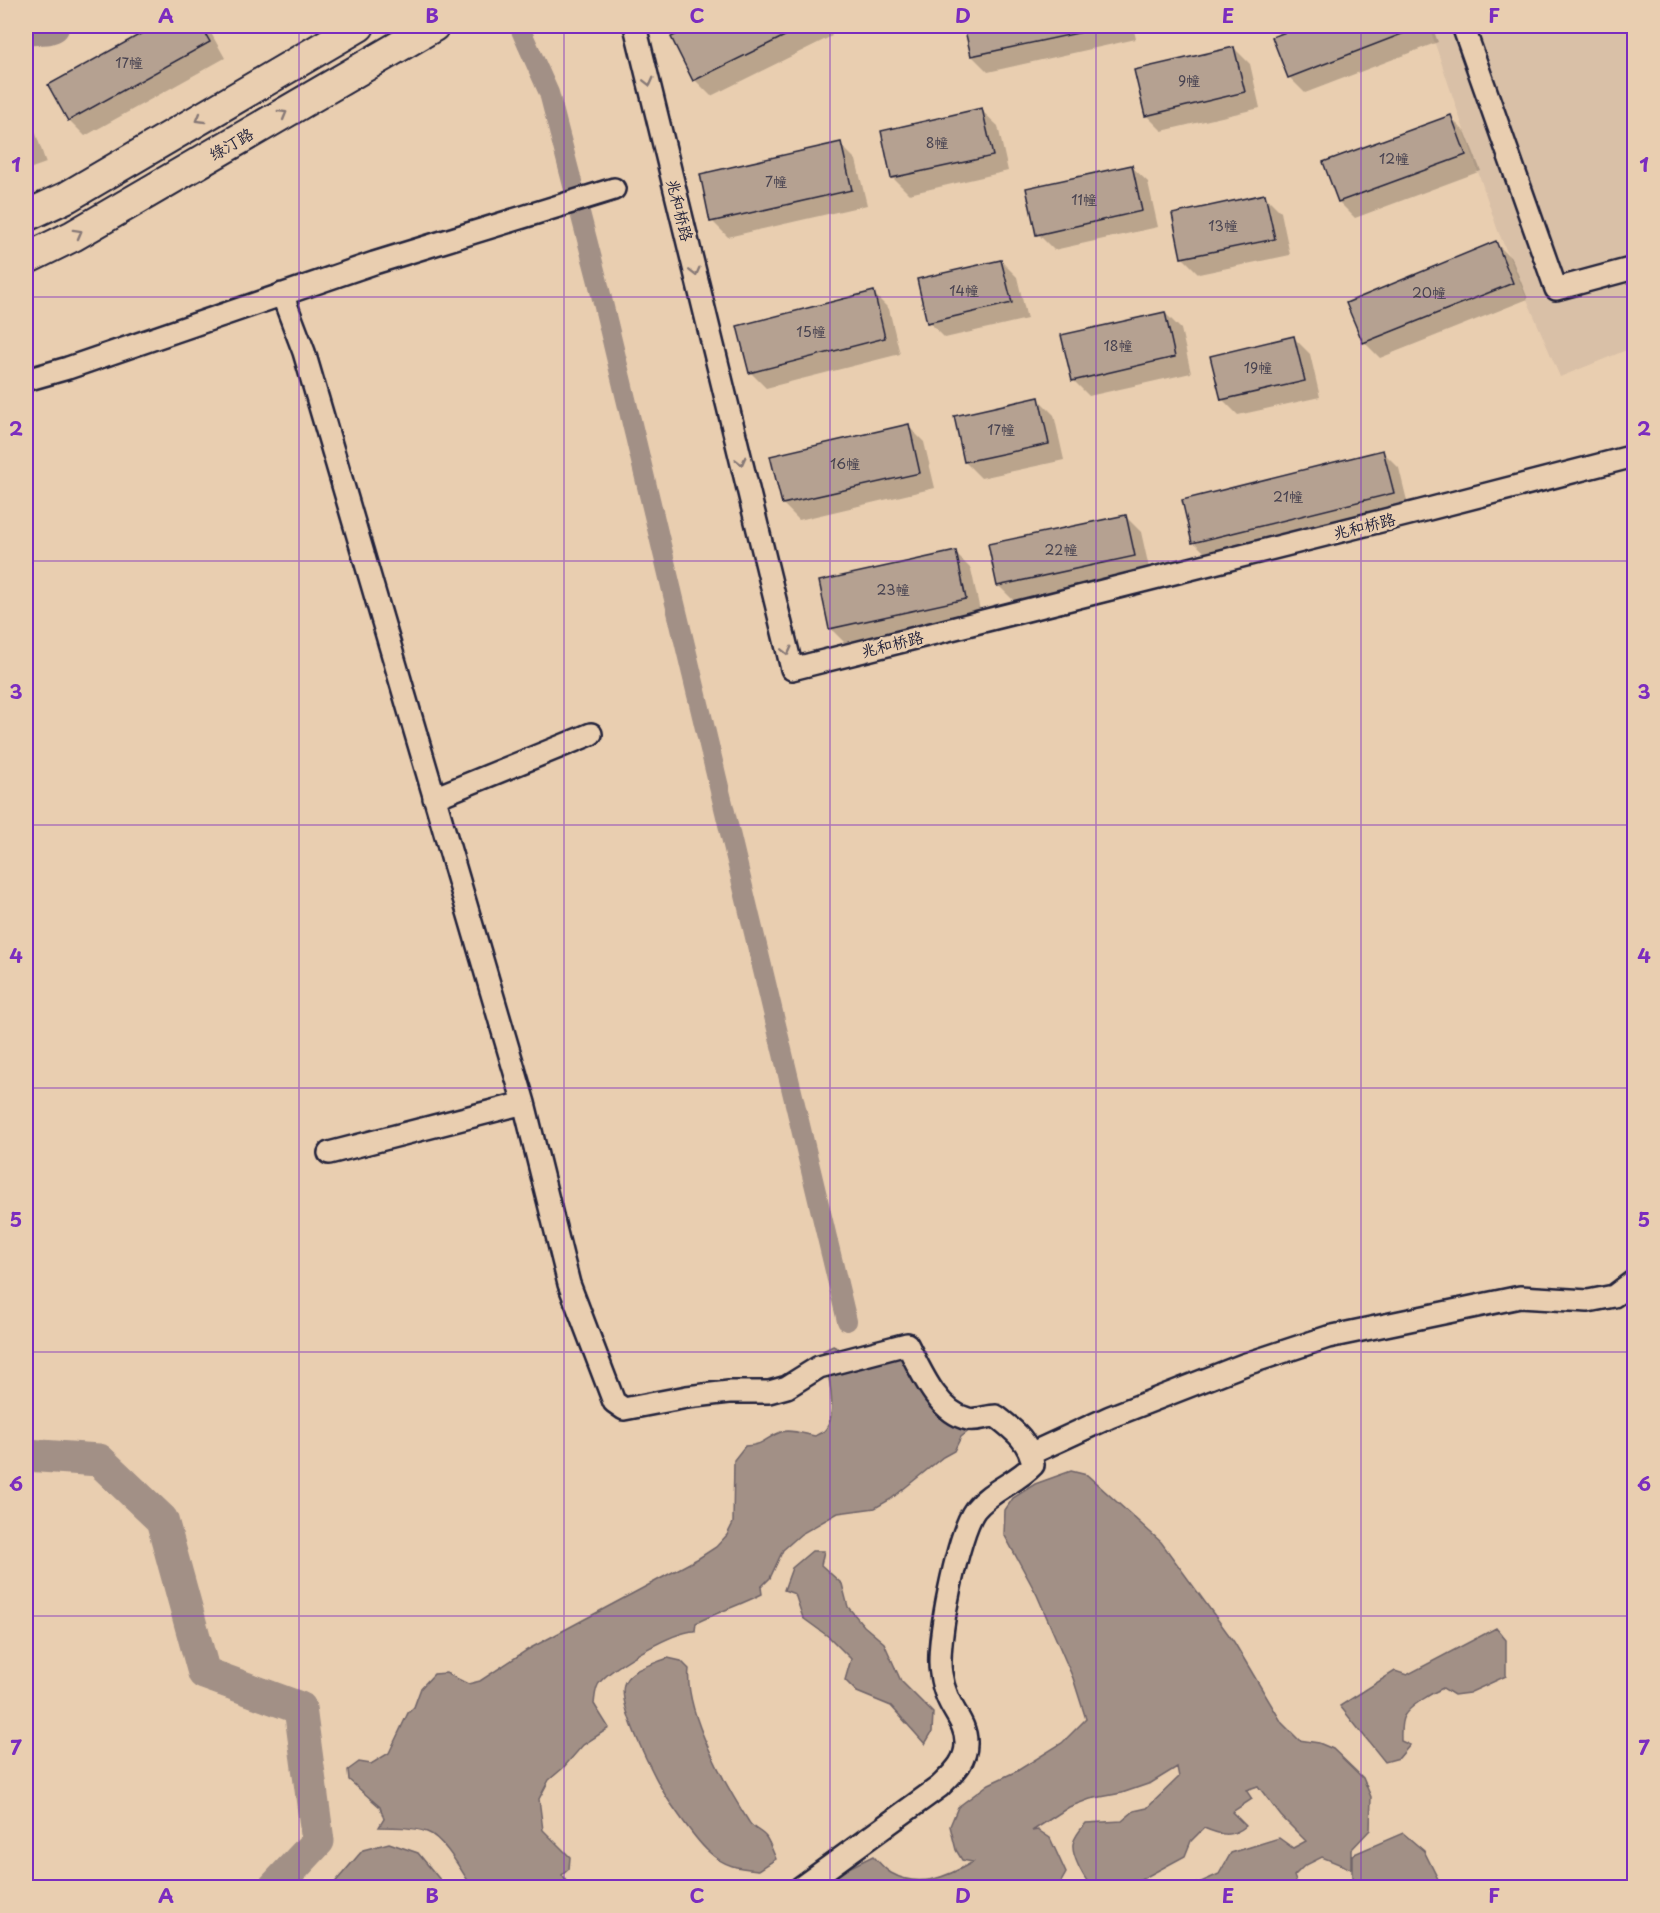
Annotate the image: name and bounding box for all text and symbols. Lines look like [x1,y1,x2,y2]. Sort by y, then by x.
text: A [158,0,174,30]
text: B [425,0,439,30]
text: C [689,0,705,30]
text: D [955,0,971,30]
text: E [1222,0,1234,30]
text: F [1488,0,1500,30]
house number: 17幢 [115,52,143,73]
house number: 9幢 [1178,70,1200,91]
one-way arrow [641,77,654,87]
one-way arrow [277,110,287,121]
one-way arrow [196,112,206,123]
street label: 绿汀路 [204,121,257,166]
house number: 8幢 [926,132,948,153]
house number: 12幢 [1379,148,1409,169]
text: 1 [11,149,21,179]
text: 1 [1639,149,1649,179]
house number: 7幢 [765,171,787,192]
street label: 兆和桥路 [662,176,700,244]
house number: 11幢 [1071,189,1097,210]
house number: 13幢 [1208,215,1238,236]
one-way arrow [72,229,82,240]
one-way arrow [687,267,700,277]
house number: 14幢 [949,280,979,301]
house number: 20幢 [1412,282,1446,303]
house number: 15幢 [796,321,826,342]
house number: 18幢 [1103,335,1133,356]
house number: 19幢 [1244,357,1272,378]
text: 2 [9,413,23,443]
text: 2 [1637,413,1651,443]
house number: 17幢 [987,419,1015,440]
house number: 16幢 [830,453,860,474]
one-way arrow [734,456,747,466]
house number: 21幢 [1273,486,1303,507]
street label: 兆和桥路 [1330,506,1398,544]
house number: 22幢 [1045,539,1077,560]
house number: 23幢 [877,579,909,600]
street label: 兆和桥路 [858,624,926,662]
one-way arrow [780,645,793,655]
text: 3 [9,676,23,706]
text: 3 [1637,676,1651,706]
text: 4 [9,940,23,970]
text: 4 [1637,940,1651,970]
text: 5 [10,1204,22,1234]
text: 5 [1638,1204,1650,1234]
text: 6 [9,1468,23,1498]
text: 6 [1637,1468,1651,1498]
text: 7 [10,1732,22,1762]
text: 7 [1638,1732,1650,1762]
text: A [158,1880,174,1910]
text: B [425,1880,439,1910]
text: C [689,1880,705,1910]
text: D [955,1880,971,1910]
text: E [1222,1880,1234,1910]
text: F [1488,1880,1500,1910]

